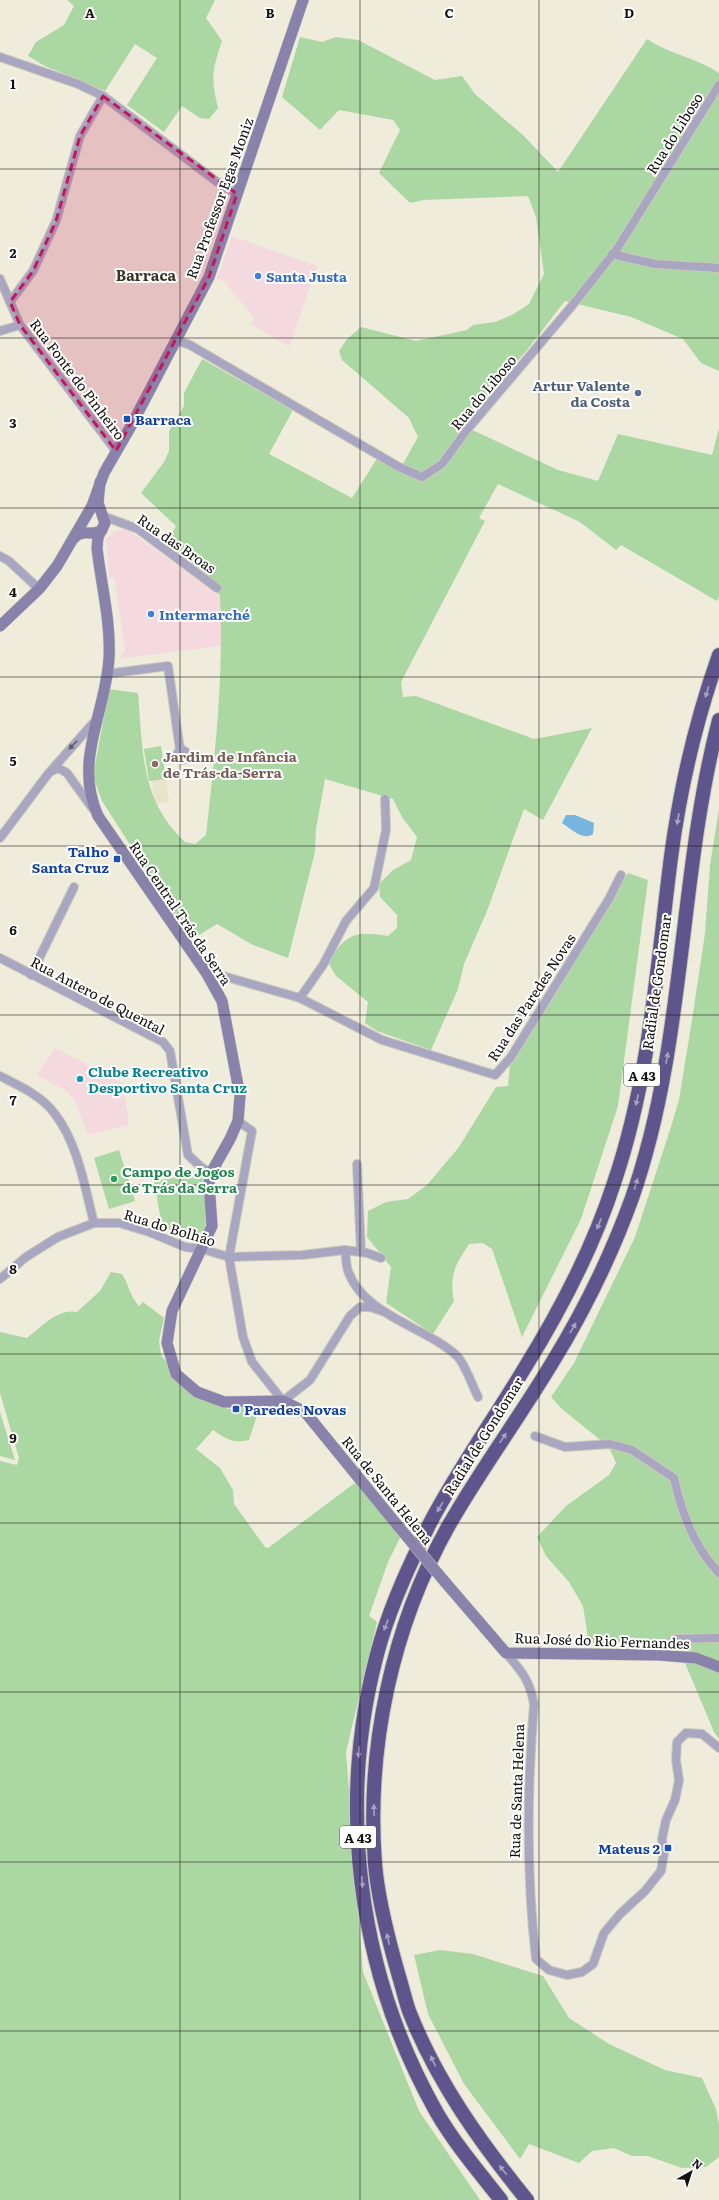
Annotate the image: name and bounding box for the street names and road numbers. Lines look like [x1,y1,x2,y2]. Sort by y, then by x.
street label: Rua do Liboso [641,88,707,178]
street label: Rua Professor Egas Moniz [181,115,258,281]
street label: Rua Fonte do Pinheiro [26,314,130,444]
street label: Rua do Liboso [446,350,520,434]
street label: Rua das Broas [134,509,220,577]
street label: Rua Central Trás da Serra [125,837,237,989]
street label: Radial de Gondomar [637,913,675,1051]
street label: Rua das Paredes Novas [482,929,580,1065]
street label: Rua Antero de Quental [27,951,169,1039]
road number: A 43 [624,1064,660,1086]
street label: Rua do Bolhão [122,1204,218,1250]
street label: Radial de Gondomar [438,1373,528,1499]
street label: Rua de Santa Helena [338,1431,438,1549]
street label: Rua José do Rio Fernandes [514,1627,690,1653]
street label: Rua de Santa Helena [504,1723,528,1859]
road number: A 43 [340,1826,376,1848]

